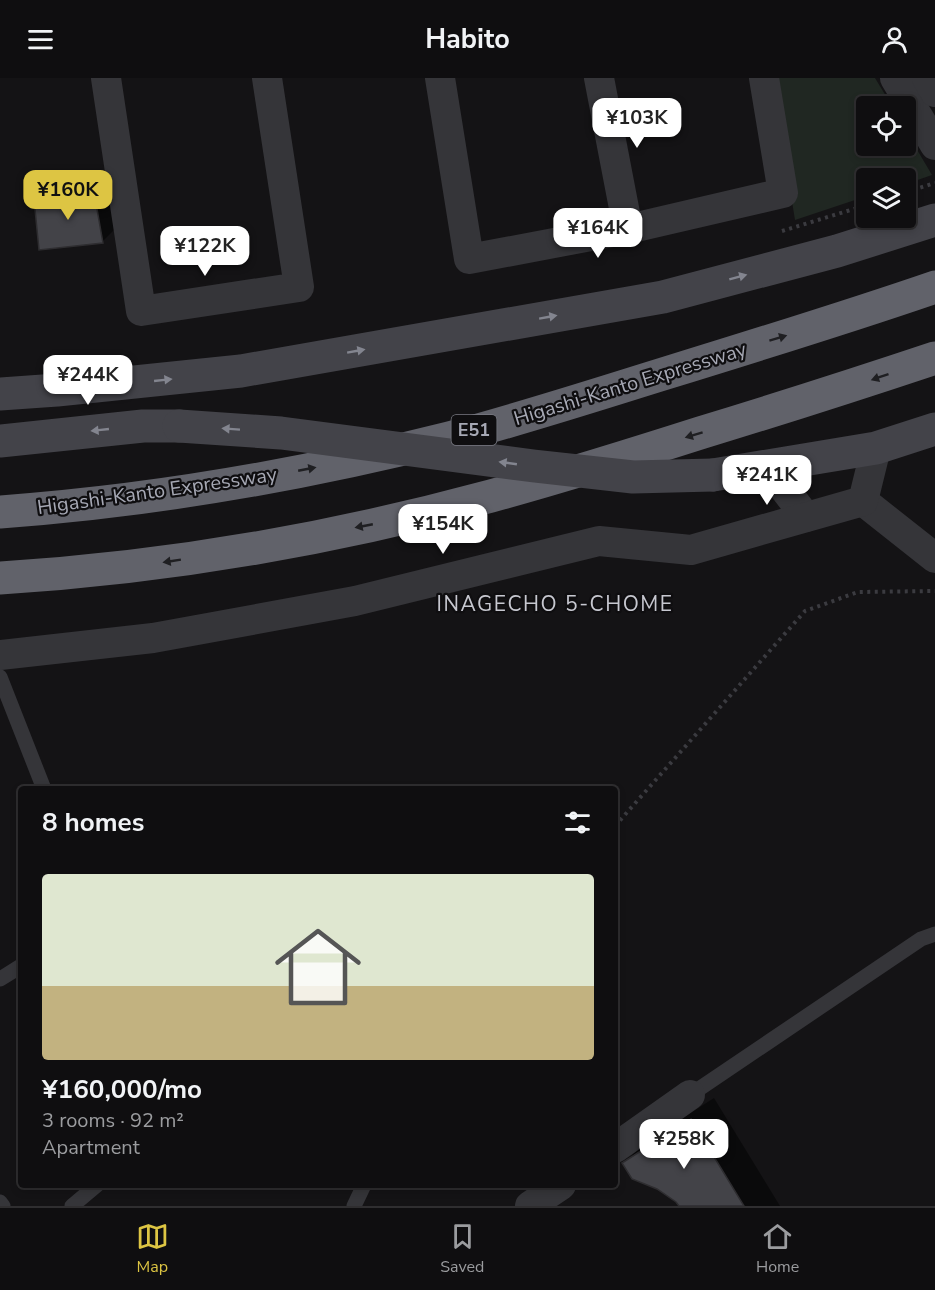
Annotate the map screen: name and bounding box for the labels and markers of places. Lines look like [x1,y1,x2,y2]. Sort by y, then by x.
pin: ¥103K [595,98,679,149]
pin: ¥160K [26,170,110,221]
pin: ¥164K [556,208,640,259]
pin: ¥122K [163,226,247,277]
pin: ¥244K [46,355,130,406]
pin: ¥241K [725,455,809,506]
pin: ¥154K [401,504,485,555]
pin: ¥258K [642,1119,726,1170]

